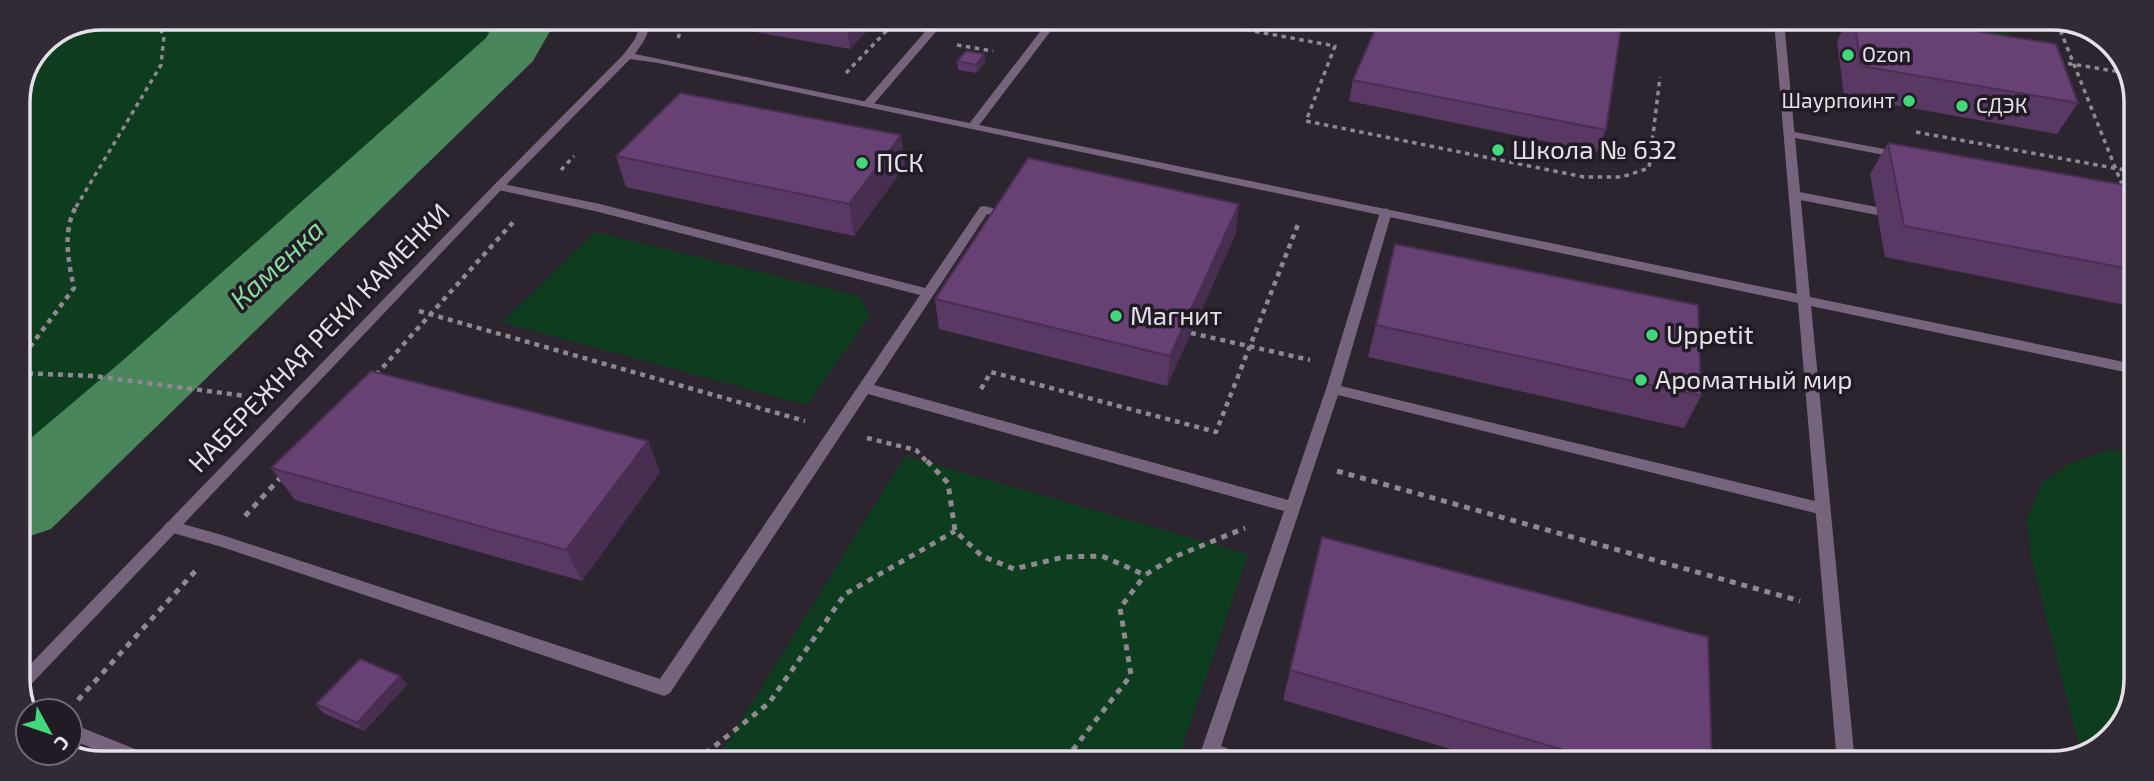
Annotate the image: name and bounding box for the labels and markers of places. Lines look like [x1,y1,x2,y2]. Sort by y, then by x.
place label: Ozon [1862,41,1911,66]
marker: Ozon [1840,47,1856,63]
place label: Шаурпоинт [1782,87,1895,113]
place label: СДЭК [1976,92,2027,117]
marker: Шаурпоинт [1901,93,1917,109]
marker: СДЭК [1954,98,1970,114]
place label: Школа № 632 [1512,133,1677,164]
marker: Школа № 632 [1490,142,1506,158]
place label: ПСК [876,146,924,177]
marker: ПСК [854,155,870,171]
place label: Магнит [1130,299,1223,330]
marker: Магнит [1108,308,1124,324]
place label: Uppetit [1666,318,1754,349]
marker: Uppetit [1644,327,1660,343]
place label: Ароматный мир [1655,363,1853,394]
marker: Ароматный мир [1633,372,1649,388]

